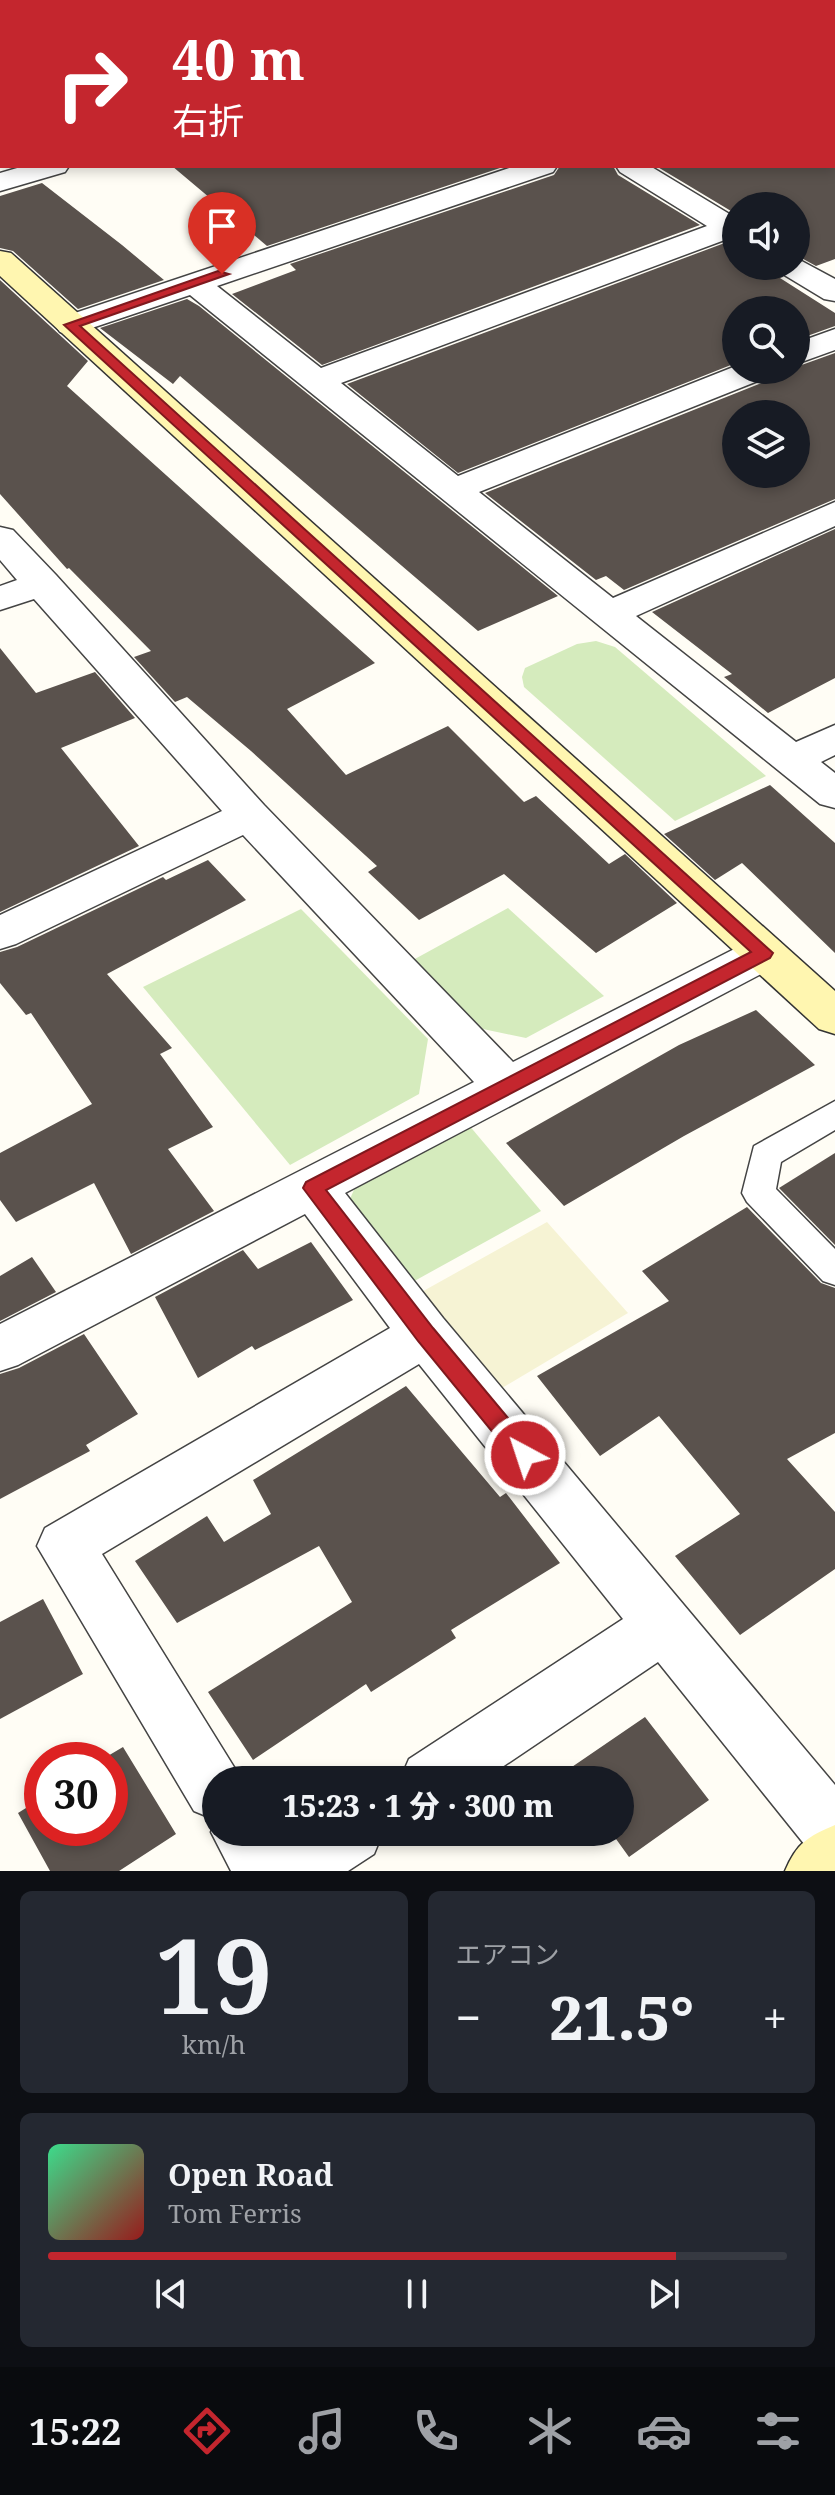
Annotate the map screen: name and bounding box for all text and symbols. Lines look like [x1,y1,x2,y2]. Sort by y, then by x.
text: 40 m [172,20,305,96]
icon: right [40,32,144,136]
text: 右折 [172,96,244,145]
pin [188,192,256,274]
map controls [722,192,810,488]
button: sound [722,192,810,280]
icon: arrive [200,204,244,248]
button: search [722,296,810,384]
button: layers [722,400,810,488]
position arrow [483,1413,567,1497]
speed limit sign: 30 [24,1742,128,1846]
text: 15:23 · 1 分 · 300 m [282,1785,554,1826]
text: 19 [155,1903,273,2044]
text: エアコン [456,1936,560,1972]
text: 21.5° [549,1976,694,2058]
text: − [456,1987,481,2047]
text: + [762,1987,787,2047]
text: km/h [182,2026,246,2062]
text: Open Road [168,2154,333,2195]
text: Tom Ferris [168,2195,302,2231]
icon: previous [149,2272,193,2316]
icon: pause [395,2272,439,2316]
icon: next [642,2272,686,2316]
icon: directions [179,2403,235,2459]
icon: music [294,2403,350,2459]
icon: phone [408,2403,464,2459]
icon: climate [522,2403,578,2459]
icon: car [636,2403,692,2459]
icon: filters [750,2403,806,2459]
text: 15:22 [29,2407,121,2456]

